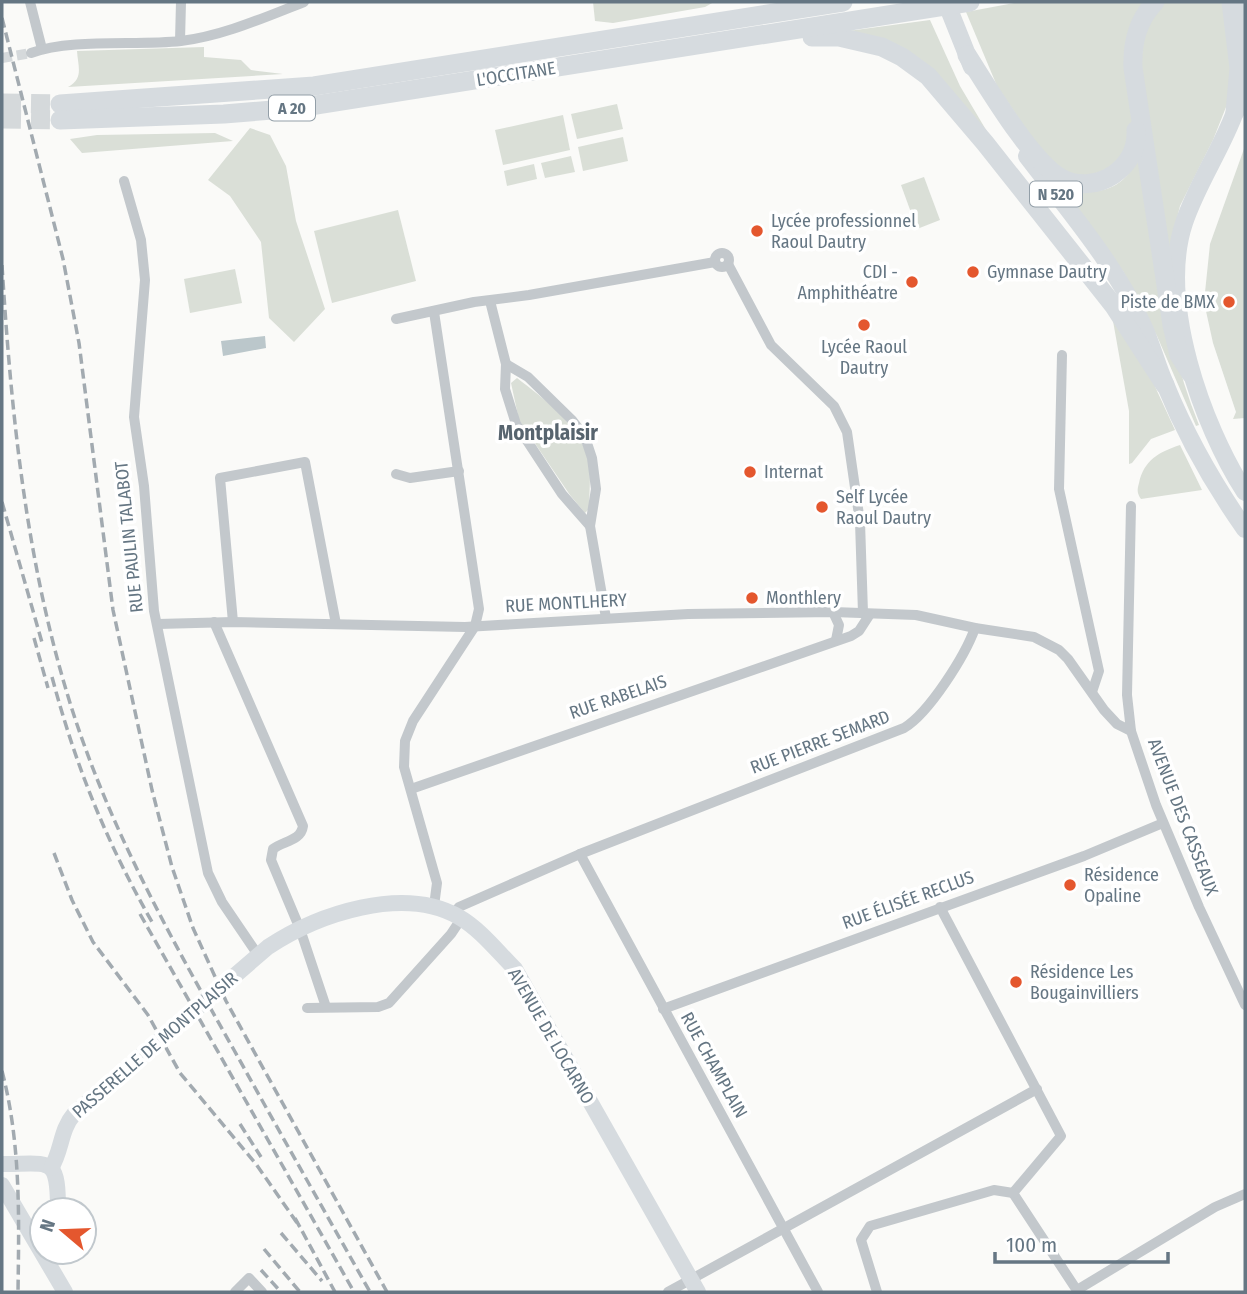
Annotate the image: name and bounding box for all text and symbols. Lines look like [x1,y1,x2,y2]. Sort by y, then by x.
street label: L'OCCITANE [475,57,557,91]
road number: A 20 [269,96,315,120]
road number: N 520 [1030,182,1082,206]
place label: Lycée professionnel Raoul Dautry [771,210,916,253]
marker: Lycée professionnel Raoul Dautry [749,223,765,239]
place label: CDI - Amphithéatre [798,261,898,304]
place label: Gymnase Dautry [987,261,1107,283]
marker: Gymnase Dautry [965,264,981,280]
marker: CDI - Amphithéatre [904,274,920,290]
place label: Piste de BMX [1120,291,1215,313]
marker: Piste de BMX [1221,294,1237,310]
marker: Lycée Raoul Dautry [856,317,872,333]
place label: Lycée Raoul Dautry [821,336,907,379]
district label: Montplaisir [498,420,598,446]
street label: RUE PAULIN TALABOT [110,460,148,614]
place label: Internat [764,461,823,483]
marker: Internat [742,464,758,480]
place label: Self Lycée Raoul Dautry [836,486,931,529]
marker: Self Lycée Raoul Dautry [814,499,830,515]
place label: Monthlery [766,587,841,609]
street label: RUE MONTLHERY [505,589,627,617]
marker: Monthlery [744,590,760,606]
street label: RUE RABELAIS [566,670,670,724]
street label: RUE PIERRE SEMARD [747,705,893,779]
street label: AVENUE DES CASSEAUX [1143,735,1223,899]
place label: Résidence Opaline [1084,864,1159,907]
street label: RUE ÉLISÉE RECLUS [839,865,977,934]
marker: Résidence Opaline [1062,877,1078,893]
place label: Résidence Les Bougainvilliers [1030,961,1139,1004]
street label: AVENUE DE LOCARNO [503,964,599,1108]
street label: PASSERELLE DE MONTPLAISIR [68,967,242,1123]
marker: Résidence Les Bougainvilliers [1008,974,1024,990]
street label: RUE CHAMPLAIN [676,1008,752,1122]
north arrow [28,1196,98,1266]
text: N [35,1216,60,1235]
scale bar [995,1220,1168,1264]
text: 100 m [1006,1232,1057,1258]

